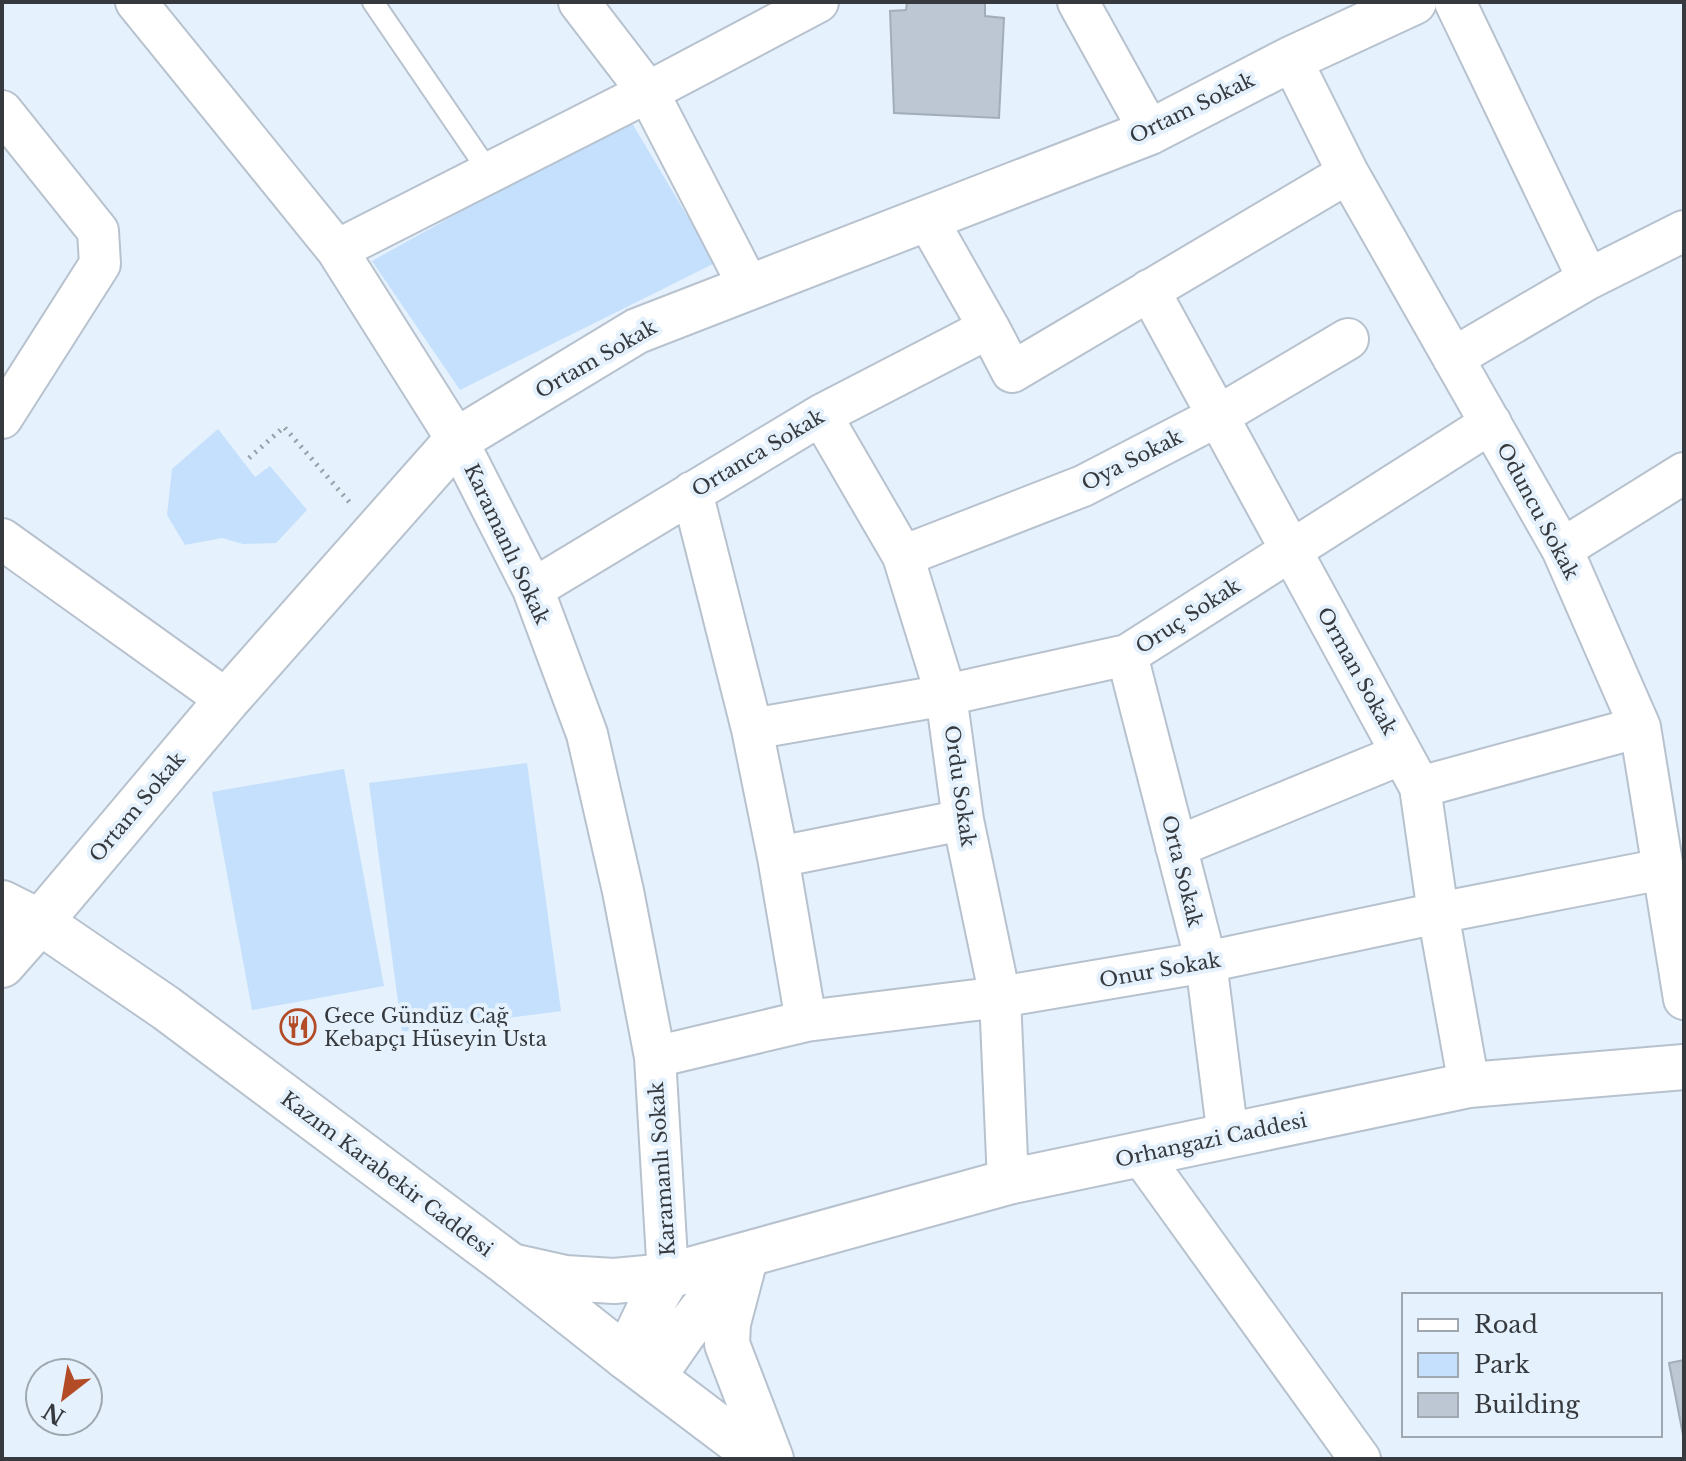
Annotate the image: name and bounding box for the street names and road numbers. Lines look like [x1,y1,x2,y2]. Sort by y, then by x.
street label: Ortam Sokak [1126,67,1259,149]
street label: Ortam Sokak [531,314,661,403]
street label: Ortanca Sokak [688,404,829,502]
street label: Oya Sokak [1078,424,1187,496]
street label: Oduncu Sokak [1492,439,1584,584]
street label: Karamanlı Sokak [459,460,555,629]
street label: Oruç Sokak [1131,573,1245,659]
street label: Orman Sokak [1312,603,1402,740]
street label: Ordu Sokak [940,724,981,849]
street label: Ortam Sokak [84,747,190,867]
street label: Orta Sokak [1157,813,1208,930]
street label: Onur Sokak [1098,947,1223,992]
street label: Karamanlı Sokak [644,1081,680,1257]
street label: Kazım Karabekir Caddesi [276,1086,498,1262]
street label: Orhangazi Caddesi [1113,1108,1309,1172]

